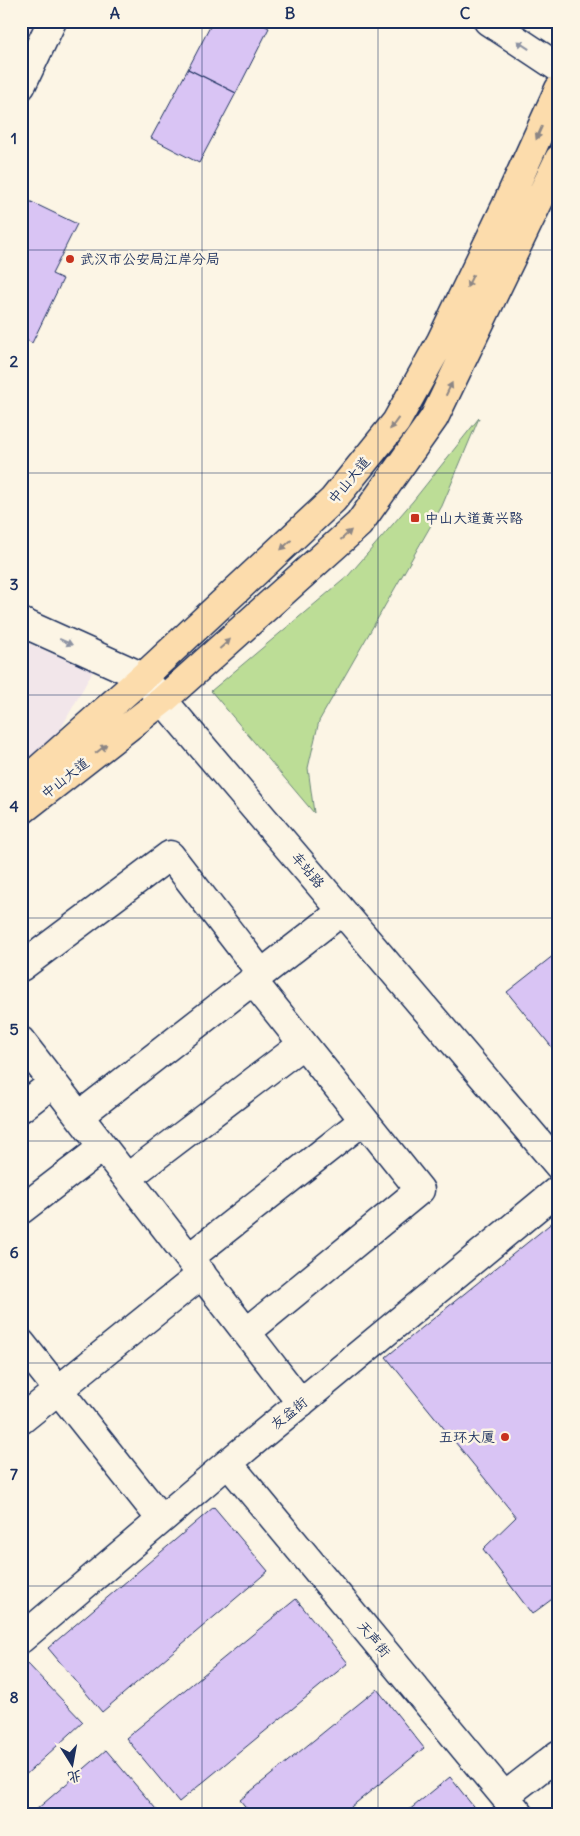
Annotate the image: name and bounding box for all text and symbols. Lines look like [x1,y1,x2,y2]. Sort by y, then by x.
text: A [110,3,120,23]
text: B [285,3,296,23]
text: C [460,3,471,23]
one-way arrow [517,40,530,50]
one-way arrow [534,126,542,140]
text: 1 [11,128,17,148]
place label: 武汉市公安局江岸分局 [80,250,220,268]
marker: 武汉市公安局江岸分局 [64,253,76,265]
one-way arrow [466,273,474,288]
text: 2 [10,351,19,371]
one-way arrow [445,382,453,396]
one-way arrow [389,417,399,431]
street label: 中山大道 [324,453,374,507]
place label: 中山大道黄兴路 [425,509,523,527]
marker: 中山大道黄兴路 [409,512,421,524]
one-way arrow [339,530,352,541]
one-way arrow [280,539,292,551]
text: 3 [9,574,19,594]
one-way arrow [59,638,73,646]
one-way arrow [218,638,230,650]
one-way arrow [94,744,107,755]
street label: 中山大道 [37,754,93,802]
text: 4 [9,796,19,816]
street label: 车站路 [288,848,328,892]
text: 5 [9,1019,19,1039]
text: 6 [9,1242,19,1262]
street label: 友益街 [267,1393,311,1433]
place label: 五环大厦 [439,1428,495,1446]
marker: 五环大厦 [499,1431,511,1443]
text: 7 [10,1464,18,1484]
street label: 天声街 [354,1617,394,1661]
text: 8 [9,1687,19,1707]
north arrow [48,1738,98,1788]
text: 北 [66,1767,83,1787]

